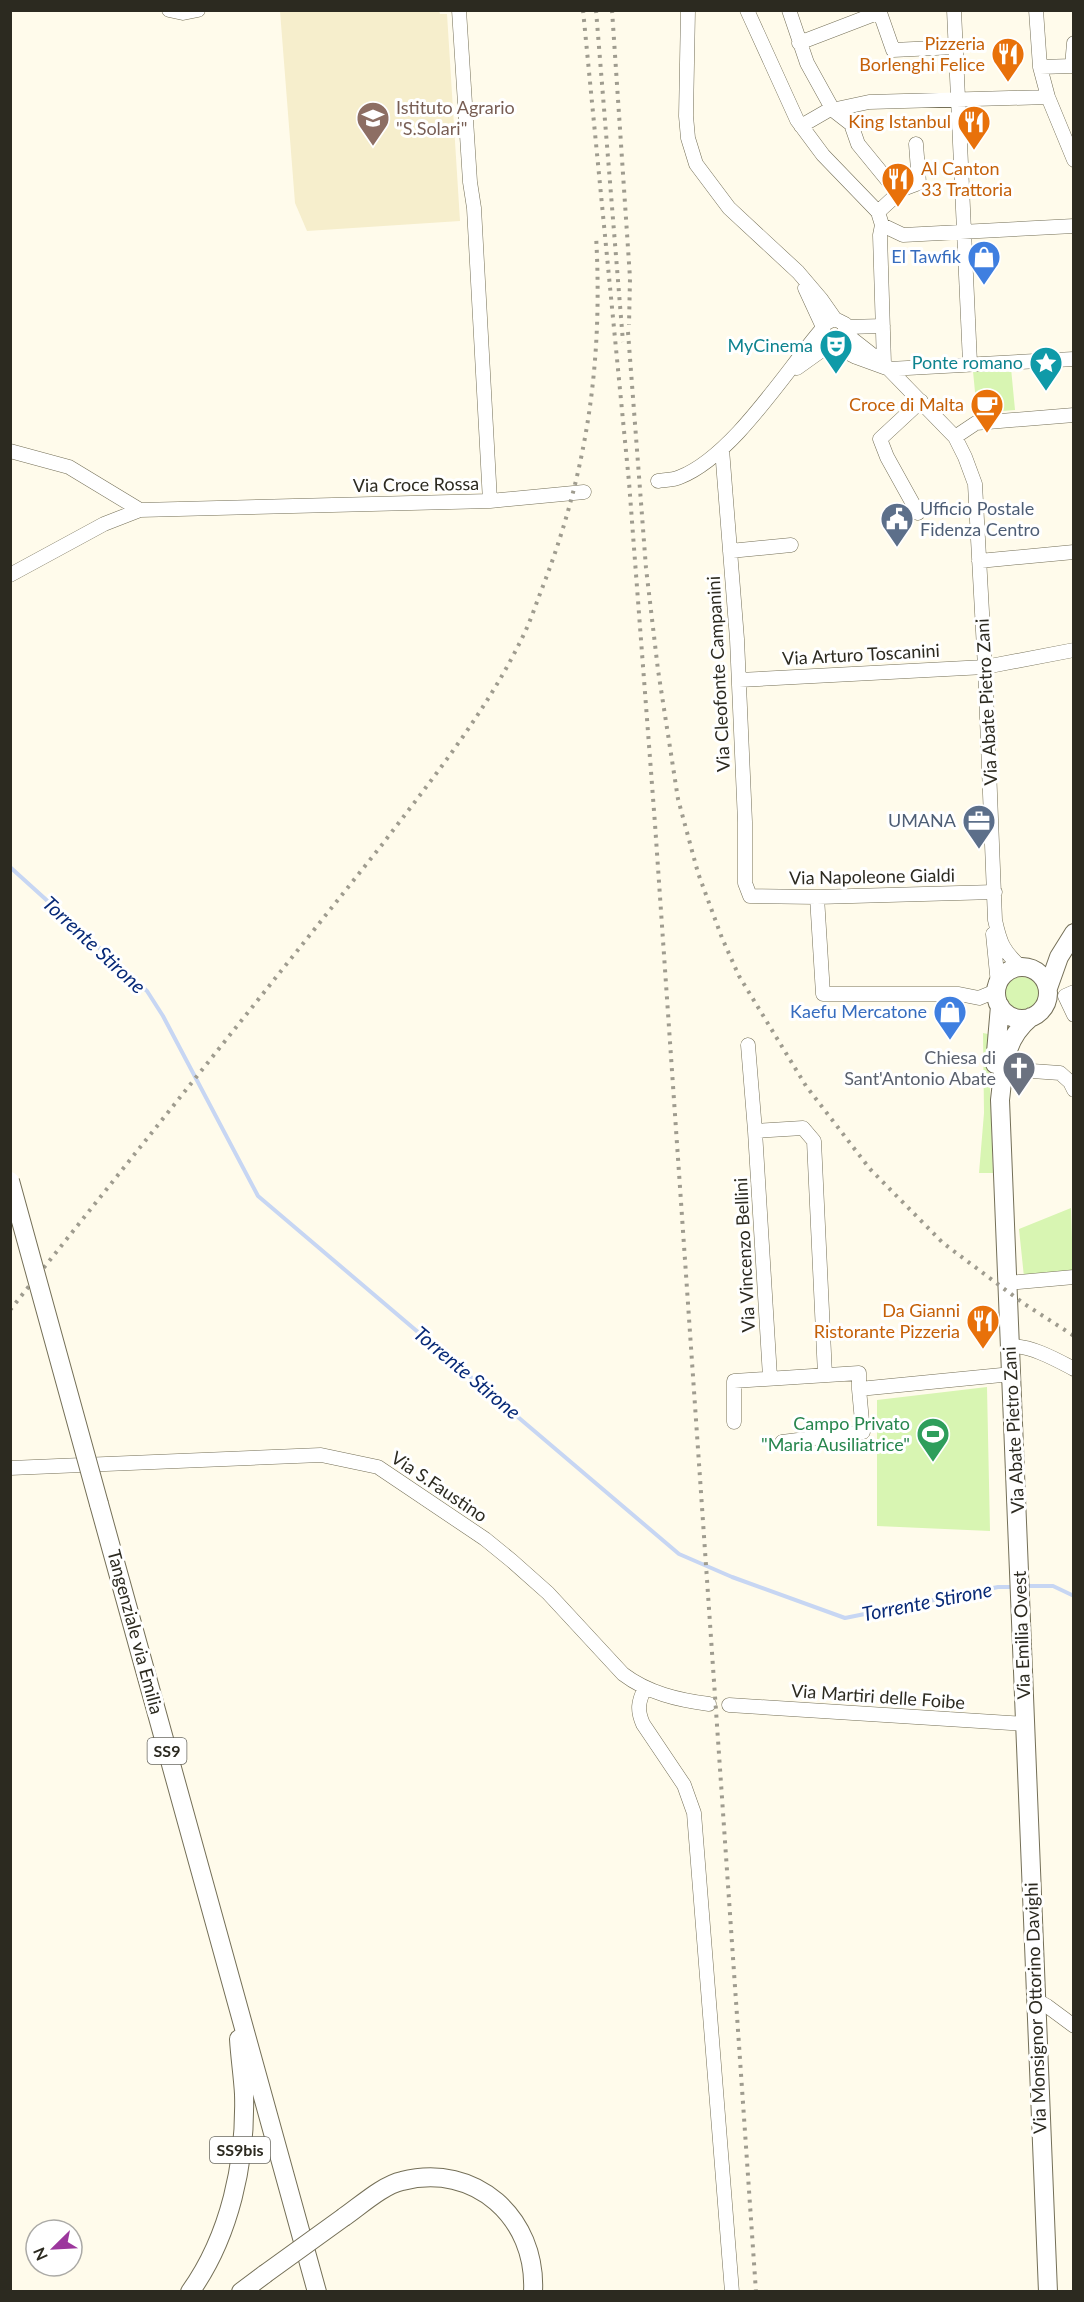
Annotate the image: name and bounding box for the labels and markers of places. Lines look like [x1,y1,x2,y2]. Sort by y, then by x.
place label: Pizzeria Borlenghi Felice [859,32,985,75]
restaurant icon: Pizzeria Borlenghi Felice [990,36,1026,83]
place label: Istituto Agrario "S.Solari" [396,96,515,139]
school or university icon: Istituto Agrario "S.Solari" [355,100,391,147]
restaurant icon: King Istanbul [956,104,992,151]
place label: King Istanbul [848,110,951,132]
place label: Al Canton 33 Trattoria [921,157,1012,200]
restaurant icon: Al Canton 33 Trattoria [880,161,916,208]
shop icon: El Tawfik [966,239,1002,286]
place label: El Tawfik [891,245,962,267]
theatre icon: MyCinema [818,328,854,375]
place label: MyCinema [728,334,813,356]
place icon: Ponte romano [1028,345,1064,392]
place label: Ponte romano [912,351,1023,373]
cafe icon: Croce di Malta [969,387,1005,434]
place label: Croce di Malta [849,393,964,415]
place label: Ufficio Postale Fidenza Centro [920,497,1040,540]
public building icon: Ufficio Postale Fidenza Centro [879,501,915,548]
office icon: UMANA [961,803,997,850]
place label: UMANA [888,809,957,831]
shop icon: Kaefu Mercatone [932,994,968,1041]
place label: Kaefu Mercatone [790,1000,927,1022]
place label: Chiesa di Sant'Antonio Abate [844,1046,996,1089]
church icon: Chiesa di Sant'Antonio Abate [1001,1050,1037,1097]
place label: Da Gianni Ristorante Pizzeria [814,1299,960,1342]
restaurant icon: Da Gianni Ristorante Pizzeria [965,1303,1001,1350]
place label: Campo Privato "Maria Ausiliatrice" [761,1412,910,1455]
sports icon: Campo Privato "Maria Ausiliatrice" [915,1416,951,1463]

